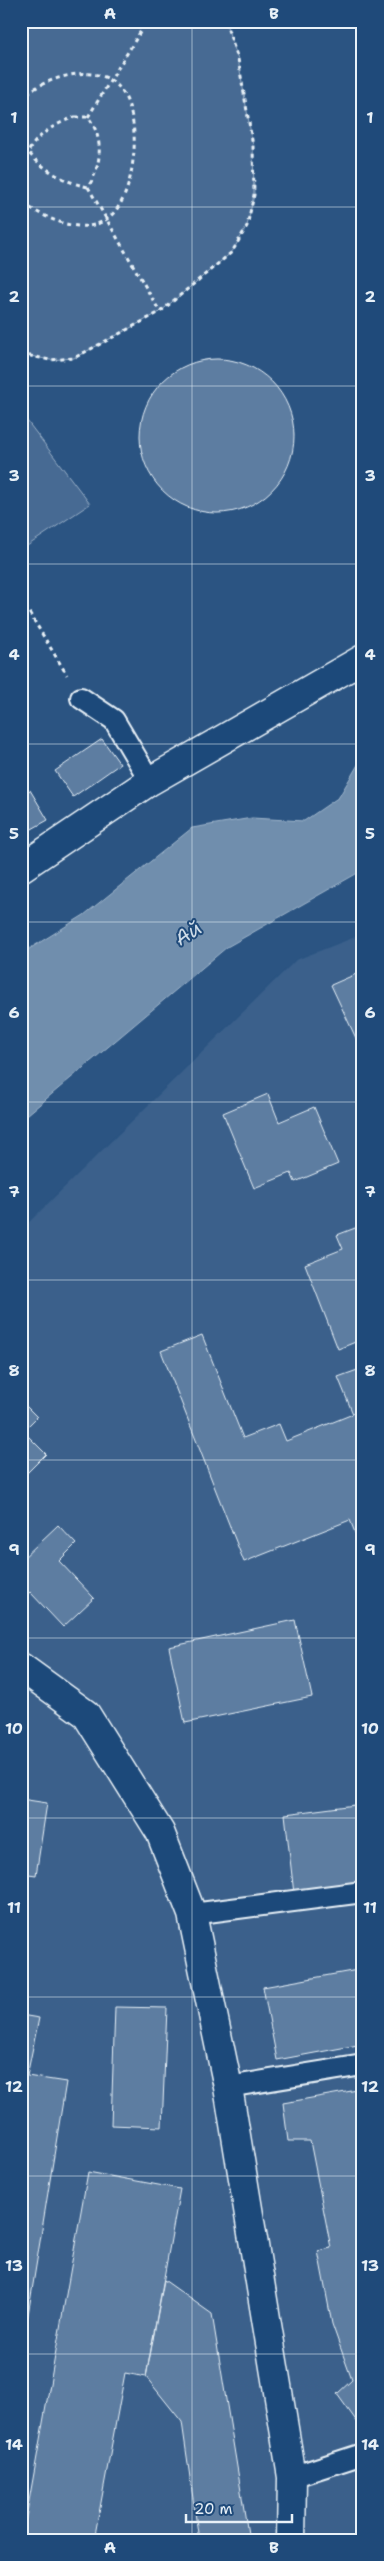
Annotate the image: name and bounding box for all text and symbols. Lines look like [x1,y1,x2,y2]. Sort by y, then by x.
text: A [104,3,116,24]
text: B [269,3,279,24]
text: 1 [10,107,18,128]
text: 1 [366,107,374,128]
text: 2 [8,286,20,307]
text: 2 [364,286,376,307]
text: 3 [8,465,20,486]
text: 3 [364,465,376,486]
text: 4 [8,644,20,665]
text: 4 [364,644,376,665]
text: 5 [9,823,19,844]
text: 5 [365,823,375,844]
water label: Ай [169,915,207,951]
text: 6 [8,1002,20,1023]
text: 6 [364,1002,376,1023]
text: 7 [8,1181,20,1202]
text: 7 [364,1181,376,1202]
text: 8 [8,1360,20,1381]
text: 8 [364,1360,376,1381]
text: 9 [8,1539,20,1560]
text: 9 [364,1539,376,1560]
text: 10 [5,1718,23,1739]
text: 10 [361,1718,379,1739]
text: 11 [7,1897,21,1918]
text: 11 [363,1897,377,1918]
text: 12 [5,2076,23,2097]
text: 12 [361,2076,379,2097]
text: 13 [5,2255,23,2276]
text: 13 [361,2255,379,2276]
text: 14 [5,2434,23,2455]
text: 14 [361,2434,379,2455]
scale bar [186,2491,293,2523]
text: 20 m [194,2499,233,2519]
text: A [104,2537,116,2558]
text: B [269,2537,279,2558]

